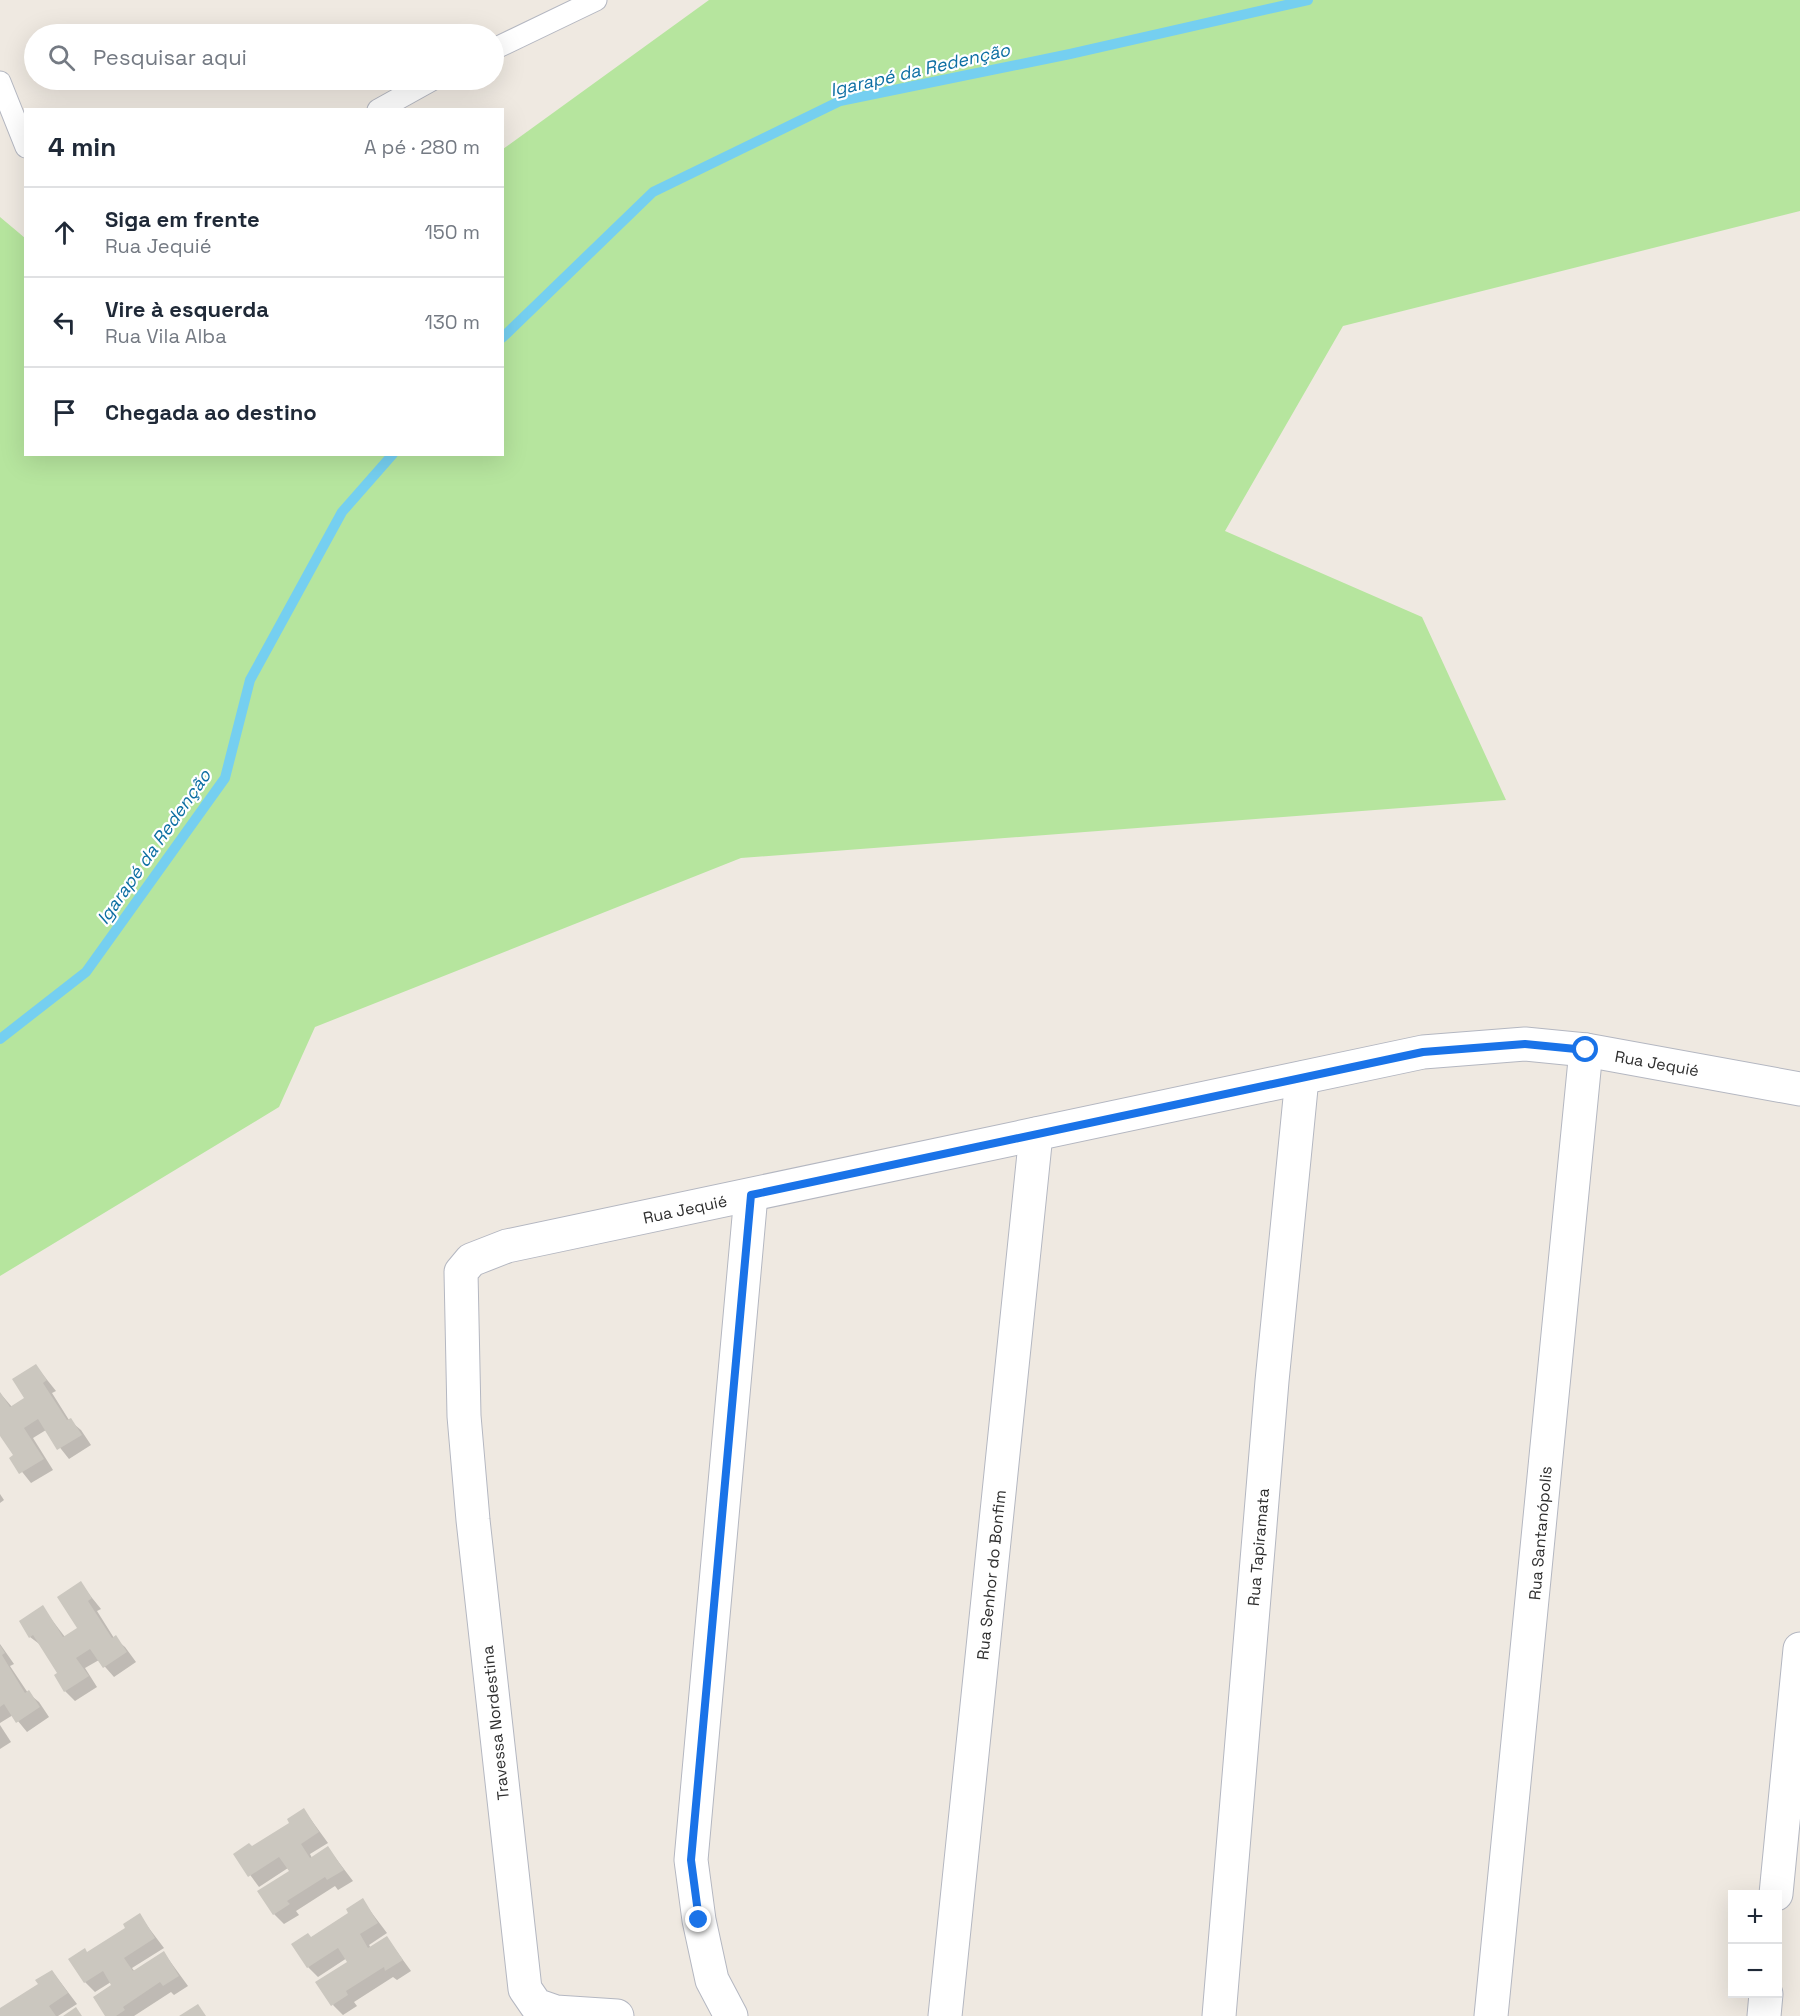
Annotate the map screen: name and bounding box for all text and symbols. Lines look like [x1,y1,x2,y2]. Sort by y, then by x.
search box [24,24,504,90]
water label: Igarapé da Redenção [828,37,1013,101]
icon: search [45,41,78,74]
text: Pesquisar aqui [93,43,247,71]
text: 4 min [48,130,116,164]
text: A pé · 280 m [364,134,480,160]
text: Siga em frente [105,205,260,233]
icon: ahead [48,216,81,249]
text: 150 m [425,219,480,245]
text: Rua Jequié [105,233,212,259]
text: Vire à esquerda [105,295,269,323]
icon: left [48,306,81,339]
text: 130 m [424,309,480,335]
text: Rua Vila Alba [105,323,227,349]
icon: arrive [48,396,81,429]
text: Chegada ao destino [105,398,317,426]
water label: Igarapé da Redenção [91,764,216,929]
route start [1572,1036,1598,1062]
street label: Rua Jequié [1613,1046,1701,1081]
street label: Rua Jequié [641,1190,729,1229]
street label: Rua Santanópolis [1524,1465,1557,1601]
street label: Rua Tapiramata [1243,1487,1274,1607]
street label: Rua Senhor do Bonfim [972,1489,1011,1661]
street label: Travessa Nordestina [477,1645,514,1801]
map controls [1728,1890,1782,1998]
button: + [1728,1890,1782,1944]
route end [685,1906,711,1932]
button: − [1728,1944,1782,1998]

